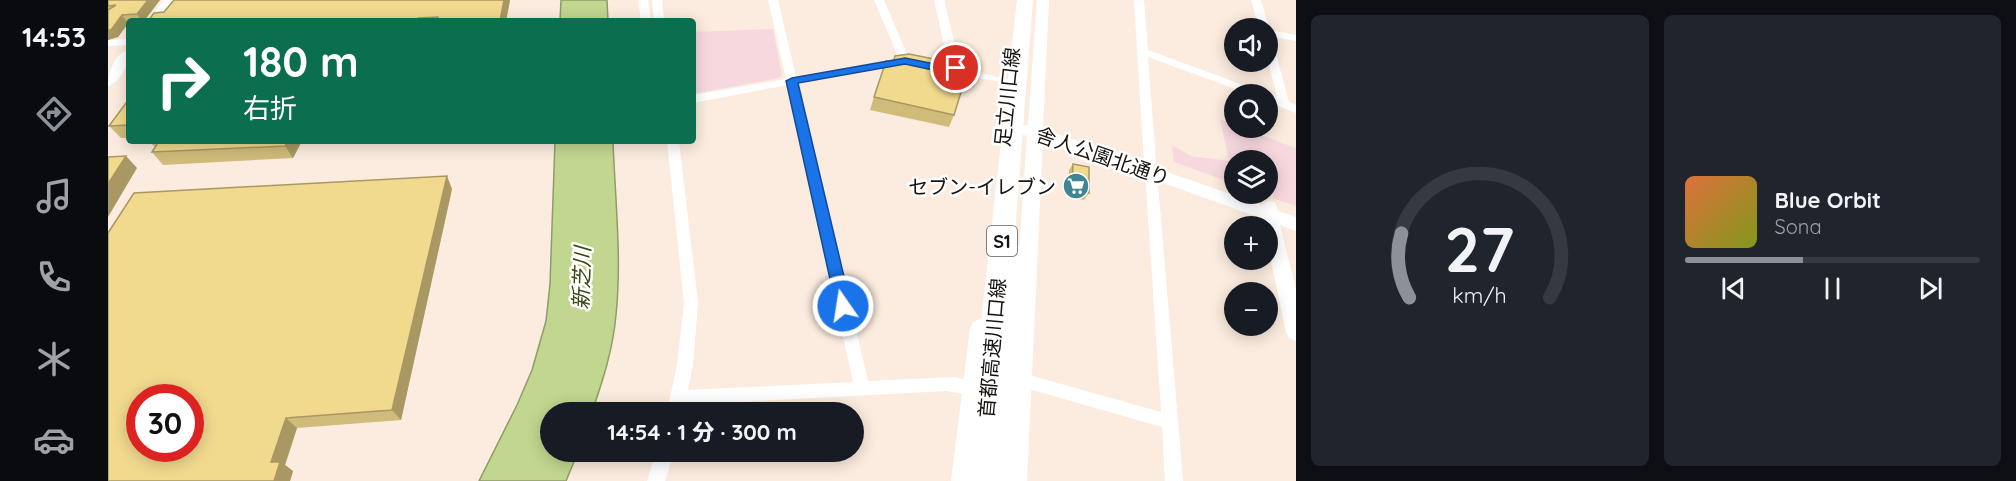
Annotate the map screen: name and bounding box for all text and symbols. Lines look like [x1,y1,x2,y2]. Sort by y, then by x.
map controls [1224,18,1278,336]
button: sound [1224,18,1278,72]
text: 14:53 [22,20,86,54]
text: 180 m [243,35,359,88]
icon: right [144,42,222,120]
pin [930,42,981,93]
street label: 足立川口線 [989,46,1025,148]
icon: arrive [939,51,972,84]
button: search [1224,84,1278,138]
text: 右折 [243,91,297,125]
icon: directions [33,93,75,135]
street label: 舎人公園北通り [1033,121,1173,191]
button: layers [1224,150,1278,204]
supermarket icon: セブン-イレブン [1061,171,1091,201]
place label: セブン-イレブン [908,174,1056,199]
icon: music [33,175,75,217]
text: Blue Orbit [1775,186,1881,214]
text: 27 [1445,210,1515,288]
text: Sona [1775,214,1822,239]
button: + [1224,216,1278,270]
road number: S1 [987,226,1017,256]
water label: 新芝川 [567,244,595,310]
icon: phone [33,256,75,298]
icon: previous [1717,272,1750,305]
icon: pause [1816,272,1849,305]
icon: next [1914,272,1947,305]
position arrow [811,274,875,338]
street label: 首都高速川口線 [973,277,1011,419]
button: − [1224,282,1278,336]
text: km/h [1453,282,1507,308]
icon: climate [33,338,75,380]
speed limit sign: 30 [126,384,204,462]
text: 14:54 · 1 分 · 300 m [607,418,797,446]
icon: car [33,419,75,461]

